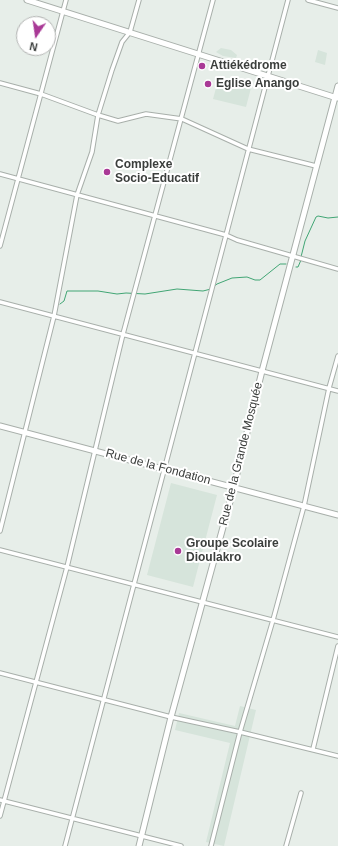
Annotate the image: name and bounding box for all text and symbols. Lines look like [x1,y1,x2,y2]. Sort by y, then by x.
north arrow [16,16,56,56]
text: N [28,40,39,53]
place label: Attiékédrome [210,59,287,73]
marker: Attiékédrome [197,61,207,71]
place label: Eglise Anango [216,77,299,91]
marker: Eglise Anango [203,79,213,89]
place label: Complexe Socio-Educatif [115,158,199,186]
marker: Complexe Socio-Educatif [102,167,112,177]
street label: Rue de la Grande Mosquée [216,381,266,527]
street label: Rue de la Fondation [104,446,212,488]
place label: Groupe Scolaire Dioulakro [186,537,279,565]
marker: Groupe Scolaire Dioulakro [173,546,183,556]

